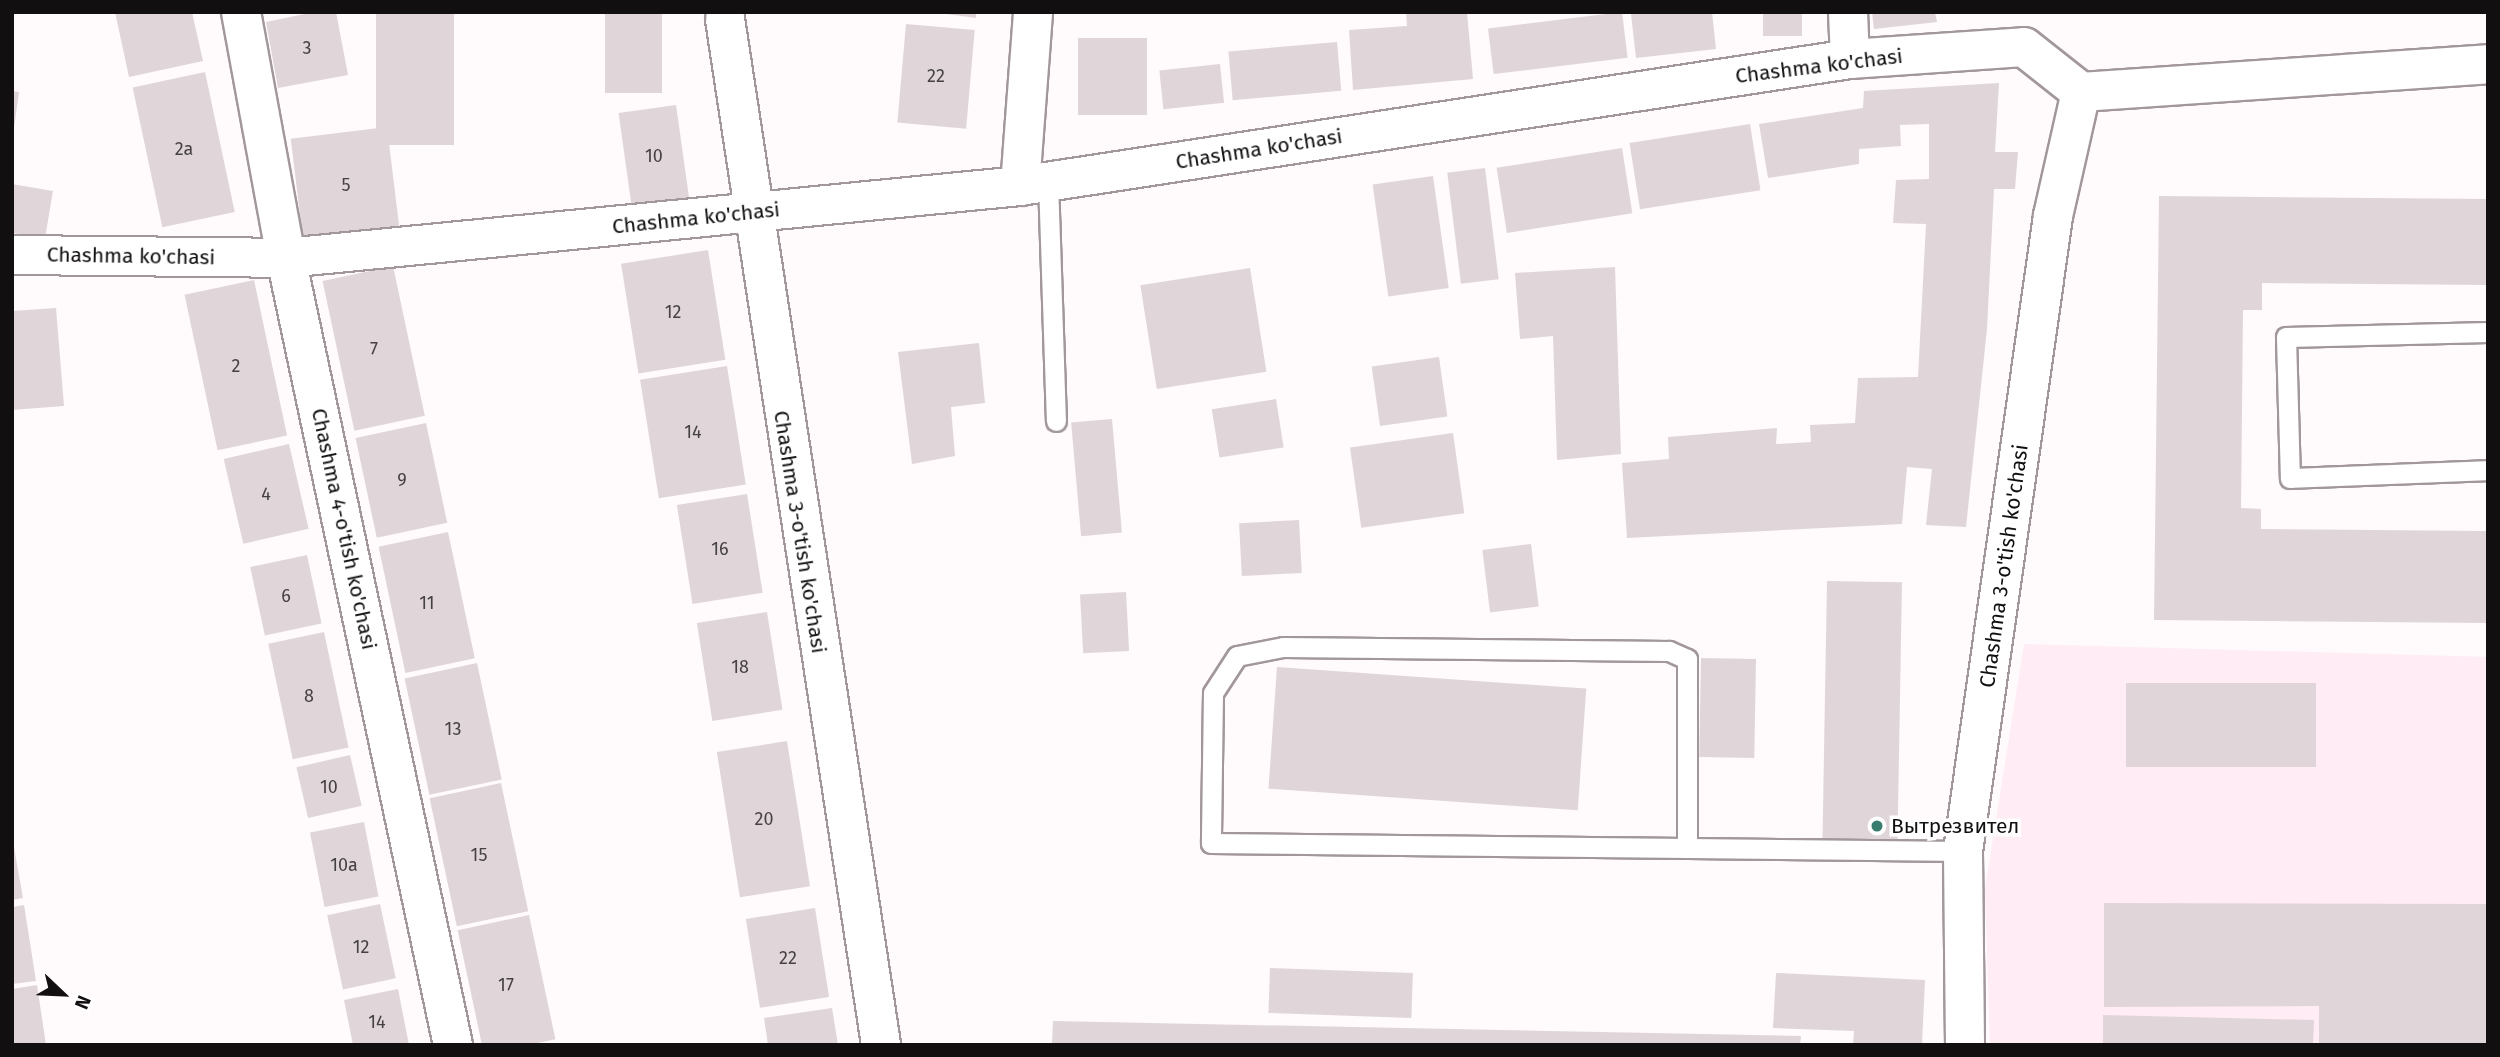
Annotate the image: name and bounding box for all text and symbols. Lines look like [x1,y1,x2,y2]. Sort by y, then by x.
house number: 3 [303,37,311,59]
street label: Chashma ko'chasi [1734,43,1904,89]
house number: 22 [927,65,945,87]
street label: Chashma ko'chasi [1174,123,1344,175]
house number: 2a [175,138,193,160]
house number: 10 [645,145,663,167]
house number: 5 [341,174,351,196]
street label: Chashma ko'chasi [611,197,781,239]
street label: Chashma ko'chasi [47,242,215,270]
house number: 12 [665,301,681,323]
house number: 7 [370,338,378,360]
house number: 2 [232,355,240,377]
street label: Chashma 4-o'tish ko'chasi [306,406,382,652]
street label: Chashma 3-o'tish ko'chasi [768,409,832,655]
house number: 14 [684,421,702,443]
street label: Chashma 3-o'tish ko'chasi [1974,443,2034,689]
house number: 9 [397,469,407,491]
house number: 4 [261,483,271,505]
house number: 16 [711,538,729,560]
house number: 6 [281,585,291,607]
house number: 11 [419,592,435,614]
house number: 18 [731,656,749,678]
house number: 8 [304,685,314,707]
house number: 13 [445,718,461,740]
house number: 10 [320,776,338,798]
house number: 20 [755,808,773,830]
place label: Вытрезвител [1891,813,2019,839]
marker: Вытрезвител [1869,818,1885,834]
house number: 15 [471,844,487,866]
house number: 10a [330,854,358,876]
house number: 12 [353,936,369,958]
house number: 22 [779,947,797,969]
north arrow [28,959,98,1029]
house number: 17 [498,974,514,996]
text: N [70,992,96,1013]
house number: 14 [368,1011,386,1033]

